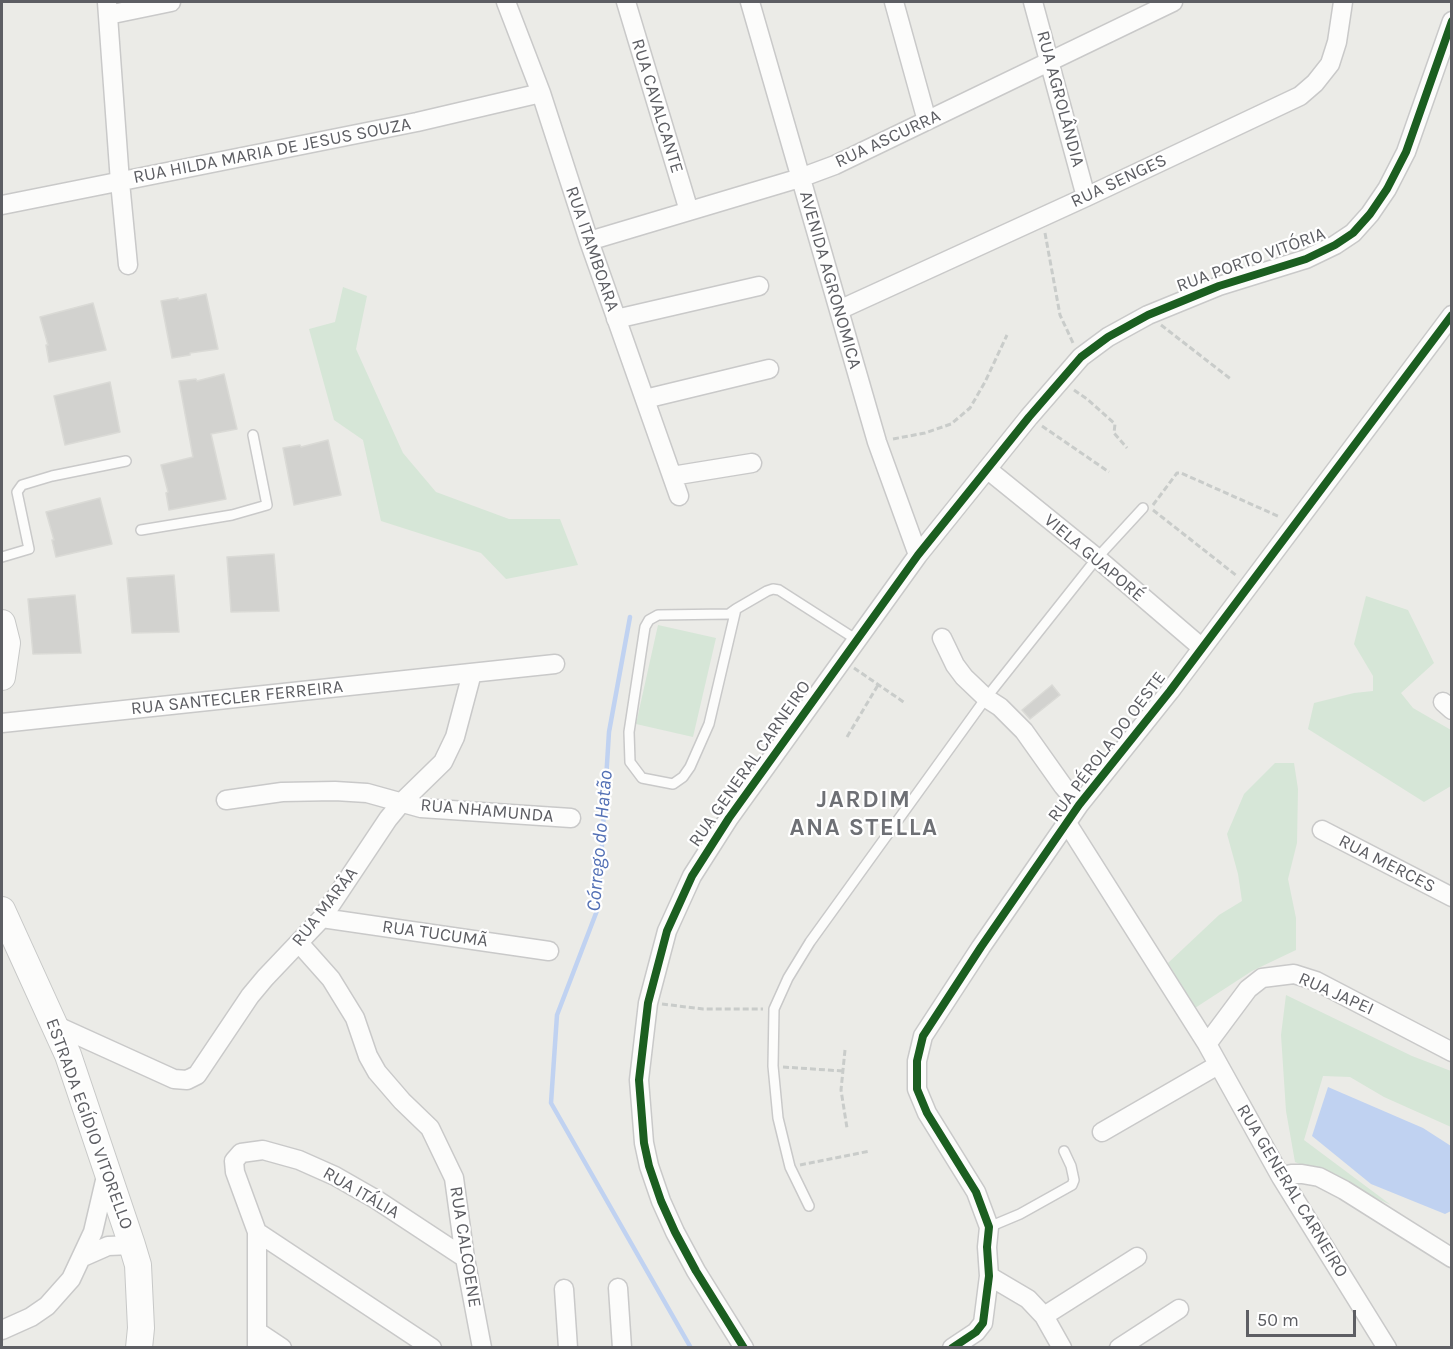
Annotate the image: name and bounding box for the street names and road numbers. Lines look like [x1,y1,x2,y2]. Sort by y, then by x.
street label: RUA AGROLÂNDIA [1031,28,1089,170]
street label: RUA CAVALCANTE [626,36,688,176]
street label: RUA ASCURRA [832,105,944,173]
street label: RUA HILDA MARIA DE JESUS SOUZA [131,113,413,189]
street label: RUA SENGES [1068,149,1170,213]
street label: RUA ITAMBOARA [560,184,624,314]
street label: AVENIDA AGRONOMICA [794,189,866,371]
street label: RUA PORTO VITÓRIA [1173,223,1329,297]
street label: VIELA GUAPORÉ [1039,510,1149,606]
street label: RUA PÉROLA DO OESTE [1043,668,1171,826]
street label: RUA SANTECLER FERREIRA [130,676,344,720]
street label: RUA GENERAL CARNEIRO [684,677,816,851]
street label: RUA NHAMUNDA [420,794,554,828]
street label: RUA MERCES [1335,830,1439,898]
street label: RUA MARÃA [287,863,363,951]
street label: RUA TUCUMÃ [381,916,489,952]
street label: RUA JAPEI [1295,968,1377,1020]
street label: ESTRADA EGÍDIO VITORELLO [41,1016,137,1232]
street label: RUA GENERAL CARNEIRO [1232,1101,1352,1281]
street label: RUA ITÁLIA [319,1162,403,1224]
street label: RUA CALCOENE [445,1185,485,1309]

